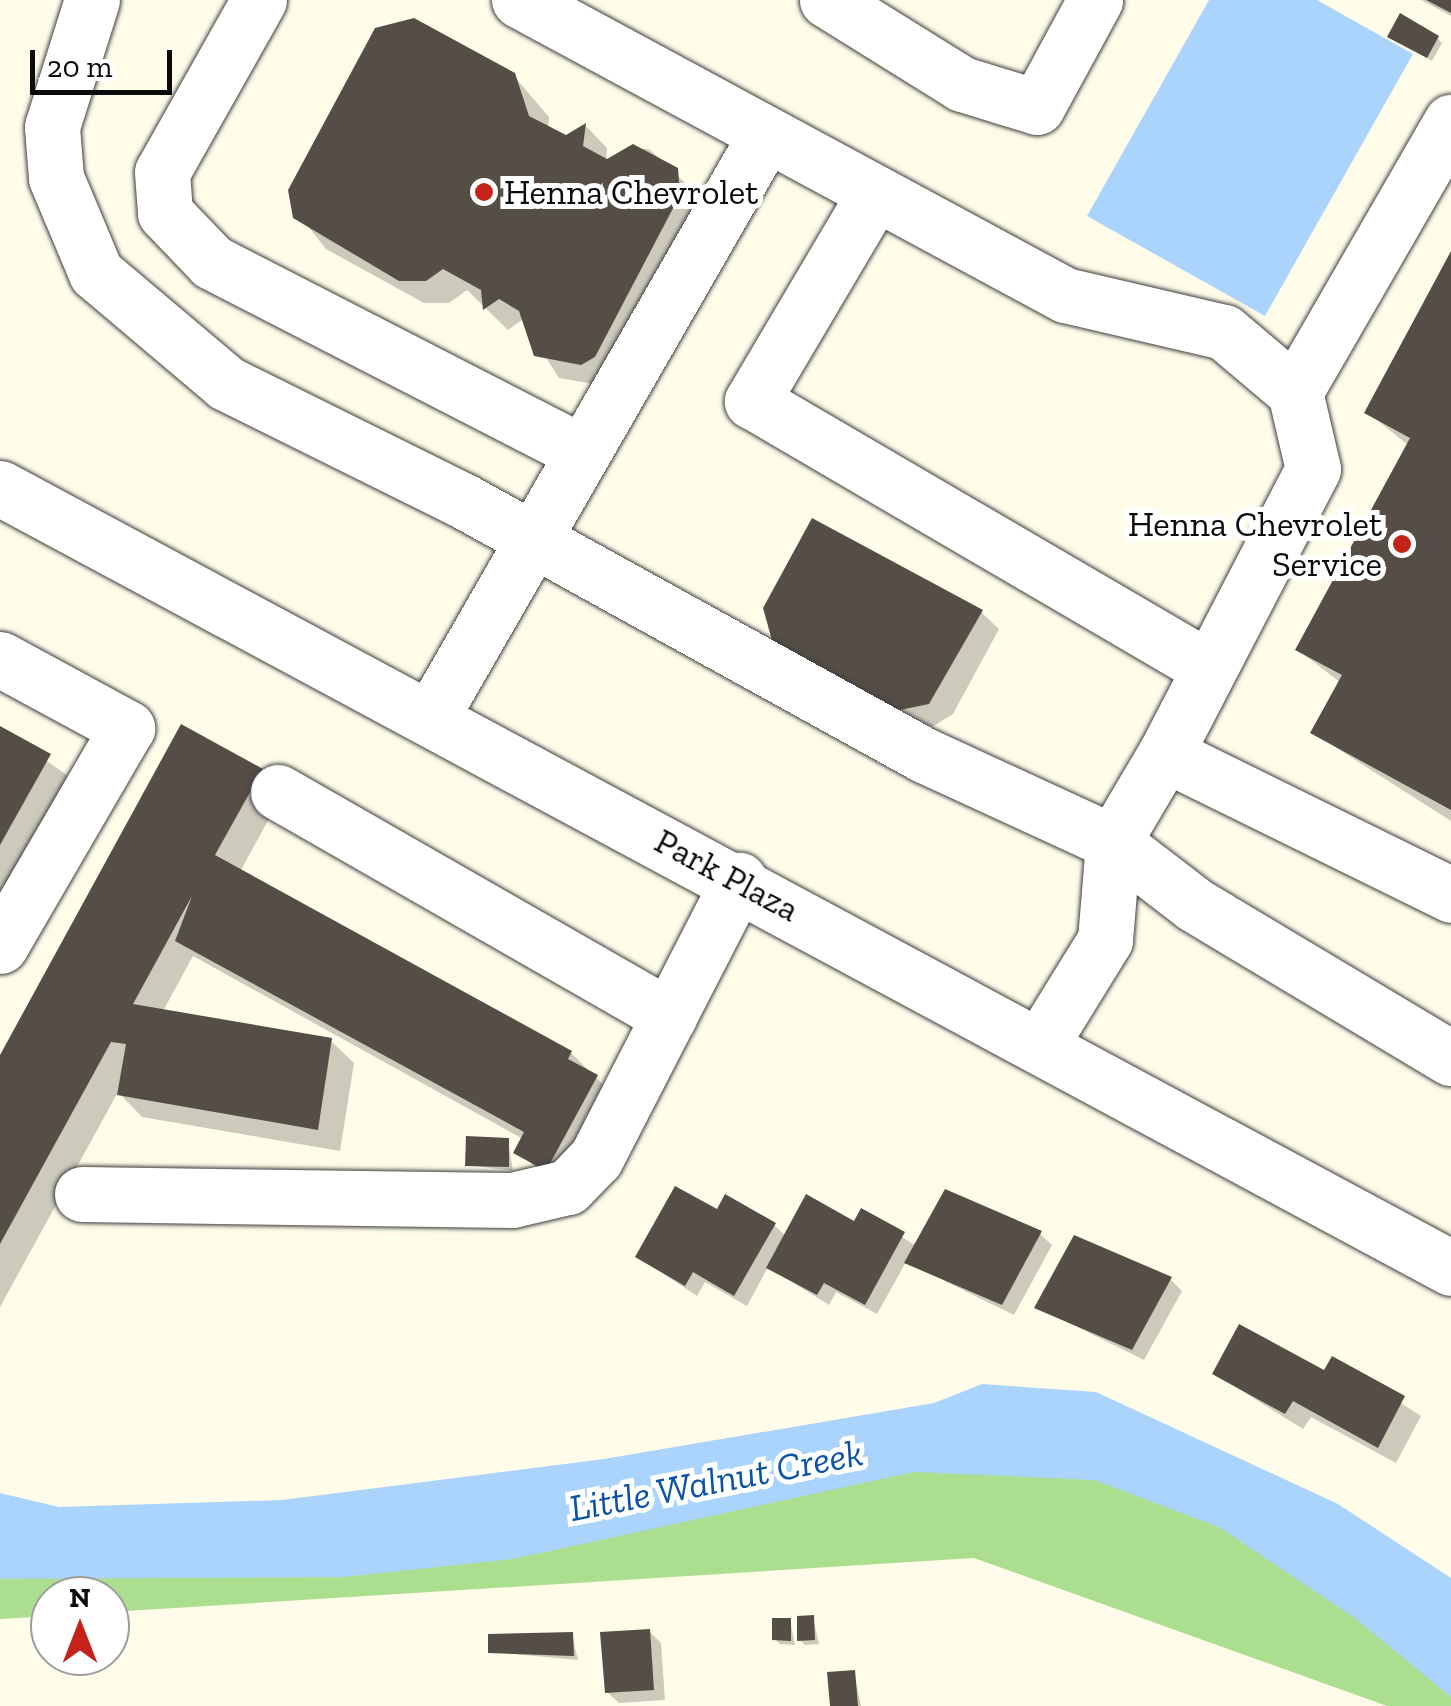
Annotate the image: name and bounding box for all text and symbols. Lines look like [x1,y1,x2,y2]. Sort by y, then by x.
scale bar [35,30,178,92]
text: 20 m [47,49,112,85]
place label: Henna Chevrolet [504,171,758,213]
marker: Henna Chevrolet [473,181,495,203]
place label: Henna Chevrolet Service [1128,503,1382,585]
marker: Henna Chevrolet Service [1391,533,1413,555]
street label: Park Plaza [648,820,806,930]
water label: Little Walnut Creek [565,1430,867,1532]
north arrow [30,1576,130,1676]
text: N [69,1581,91,1614]

